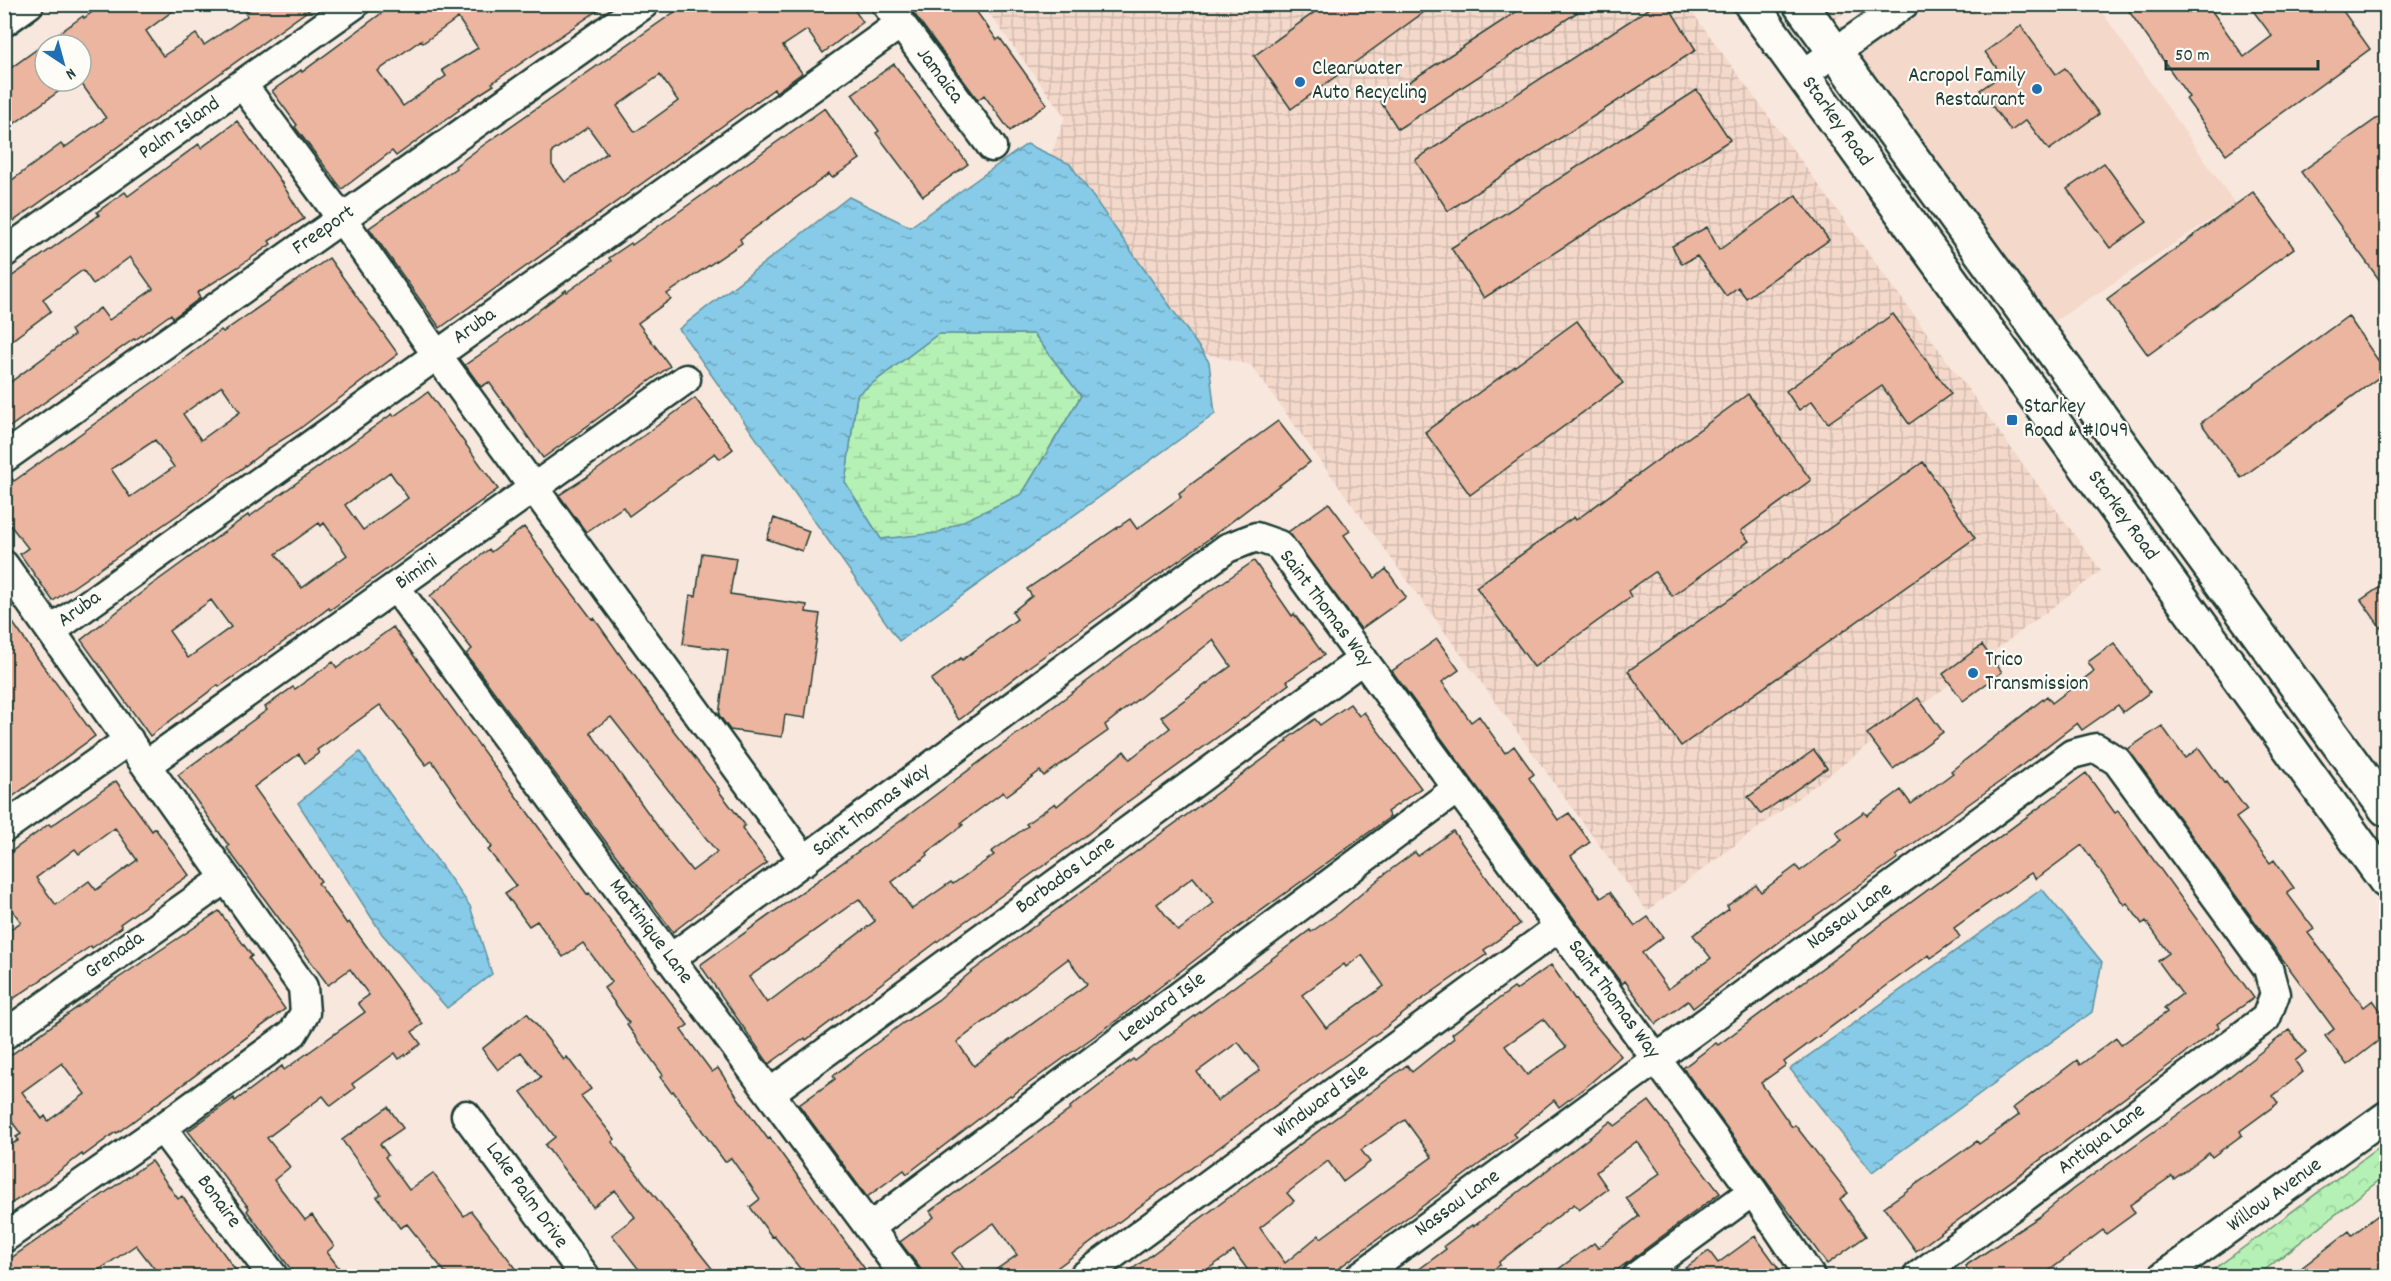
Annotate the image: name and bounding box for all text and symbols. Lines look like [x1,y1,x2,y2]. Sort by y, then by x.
north arrow [33,33,93,93]
scale bar [2166,33,2318,71]
street label: Jamaica [908,41,971,111]
text: 50 m [2175,44,2210,69]
place label: Clearwater Auto Recycling [1312,55,1427,109]
text: N [60,61,80,85]
place label: Acropol Family Restaurant [1908,62,2025,116]
street label: Starkey Road [1793,71,1879,173]
marker: Clearwater Auto Recycling [1293,75,1307,89]
marker: Acropol Family Restaurant [2030,82,2044,96]
street label: Palm Island [133,90,227,168]
street label: Freeport [287,198,362,263]
street label: Aruba [447,300,504,353]
place label: Starkey Road & #1049 [2024,393,2129,447]
marker: Starkey Road & #1049 [2005,413,2019,427]
street label: Starkey Road [2079,465,2165,567]
street label: Saint Thomas Way [1271,544,1380,675]
street label: Bimini [390,548,444,598]
street label: Aruba [52,583,109,636]
place label: Trico Transmission [1985,646,2088,700]
marker: Trico Transmission [1966,666,1980,680]
street label: Saint Thomas Way [807,756,938,865]
street label: Barbados Lane [1010,830,1122,922]
street label: Martinique Lane [600,873,700,991]
street label: Nassau Lane [1801,876,1899,958]
street label: Grenada [79,924,152,987]
street label: Saint Thomas Way [1559,934,1667,1066]
street label: Leeward Isle [1113,965,1213,1051]
street label: Windward Isle [1268,1057,1376,1147]
street label: Antiqua Lane [2052,1097,2152,1183]
street label: Lake Palm Drive [477,1137,575,1255]
street label: Willow Avenue [2221,1151,2329,1241]
street label: Nassau Lane [1409,1163,1507,1245]
street label: Bonaire [188,1169,248,1235]

